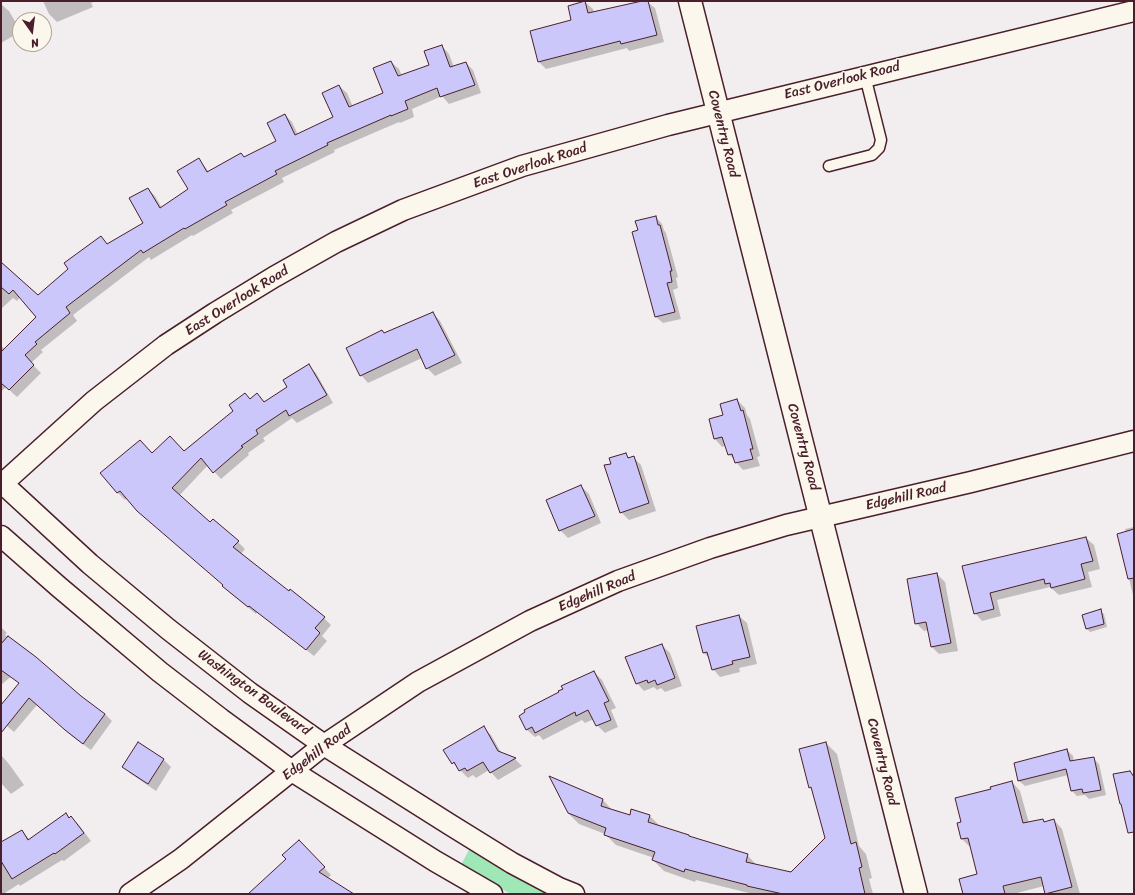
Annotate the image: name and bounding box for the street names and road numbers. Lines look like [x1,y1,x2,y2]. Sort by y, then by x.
street label: East Overlook Road [782,58,902,104]
street label: Coventry Road [704,89,742,179]
street label: East Overlook Road [471,140,589,192]
street label: East Overlook Road [182,262,292,340]
street label: Coventry Road [783,402,823,492]
street label: Edgehill Road [864,480,948,514]
street label: Edgehill Road [556,568,638,616]
street label: Washington Boulevard [194,646,314,740]
street label: Coventry Road [863,717,901,807]
street label: Edgehill Road [279,722,355,784]

